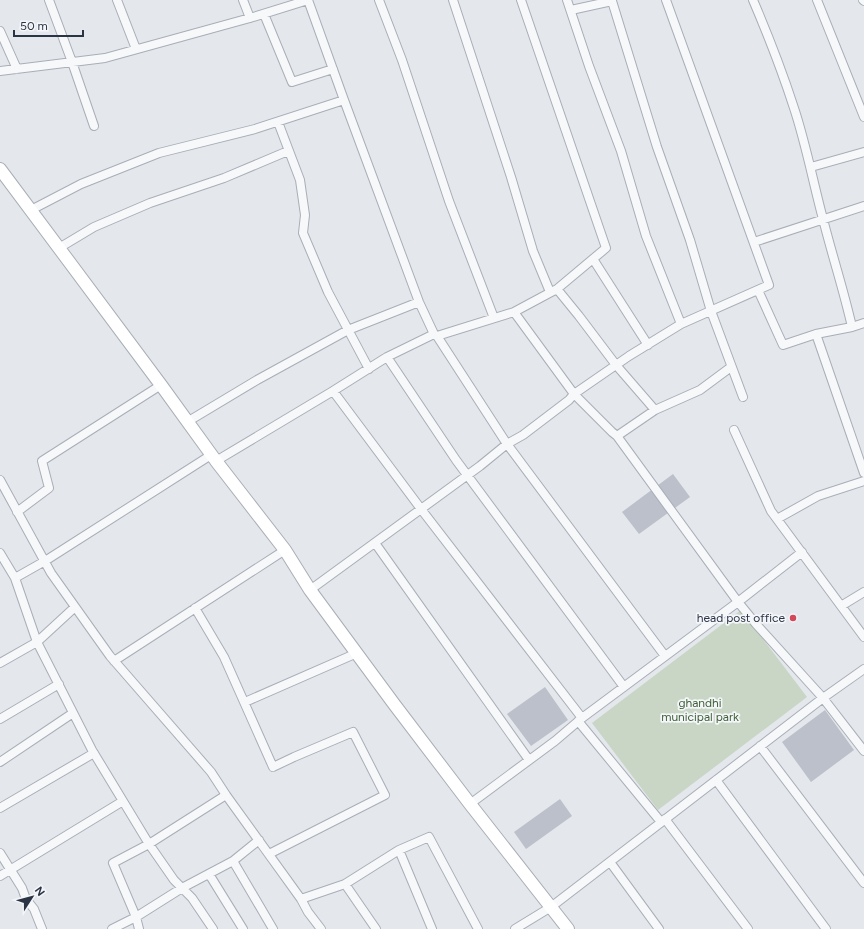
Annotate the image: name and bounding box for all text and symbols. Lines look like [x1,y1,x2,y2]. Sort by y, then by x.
scale bar [14,12,83,38]
text: 50 m [20,19,48,33]
place label: head post office [697,611,785,625]
marker: head post office [788,613,798,623]
park label: ghandhi municipal park [661,696,739,724]
north arrow [12,877,52,917]
text: N [32,884,47,899]

